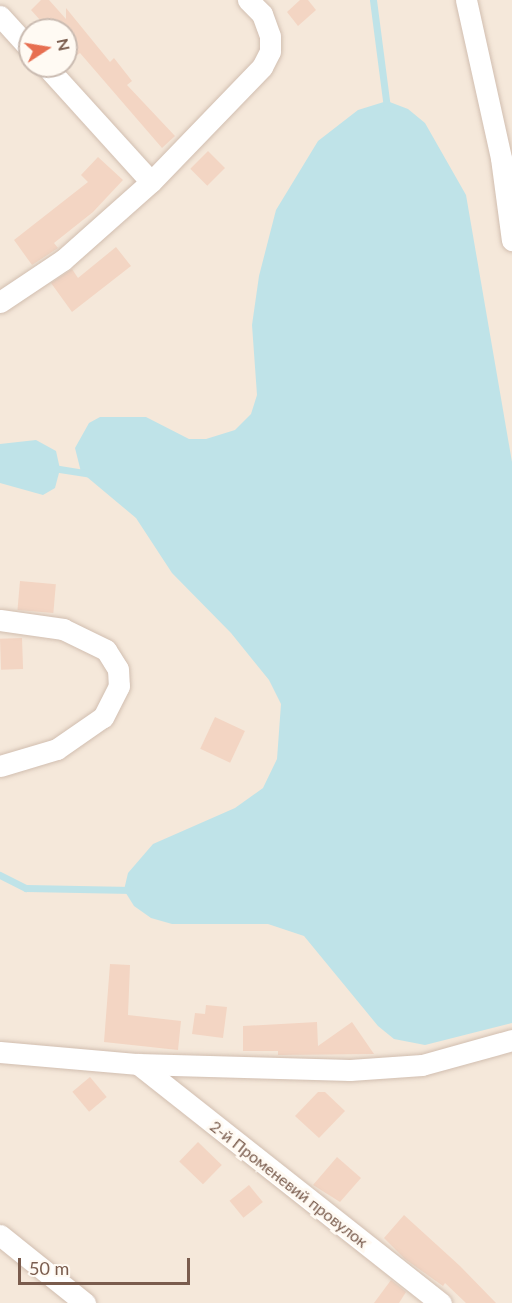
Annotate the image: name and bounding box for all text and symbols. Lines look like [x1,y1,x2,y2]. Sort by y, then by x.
north arrow [18,18,78,78]
text: N [54,37,75,53]
street label: 2-й Променевий провулок [206,1116,372,1252]
scale bar [21,1246,194,1284]
text: 50 m [29,1257,69,1279]

